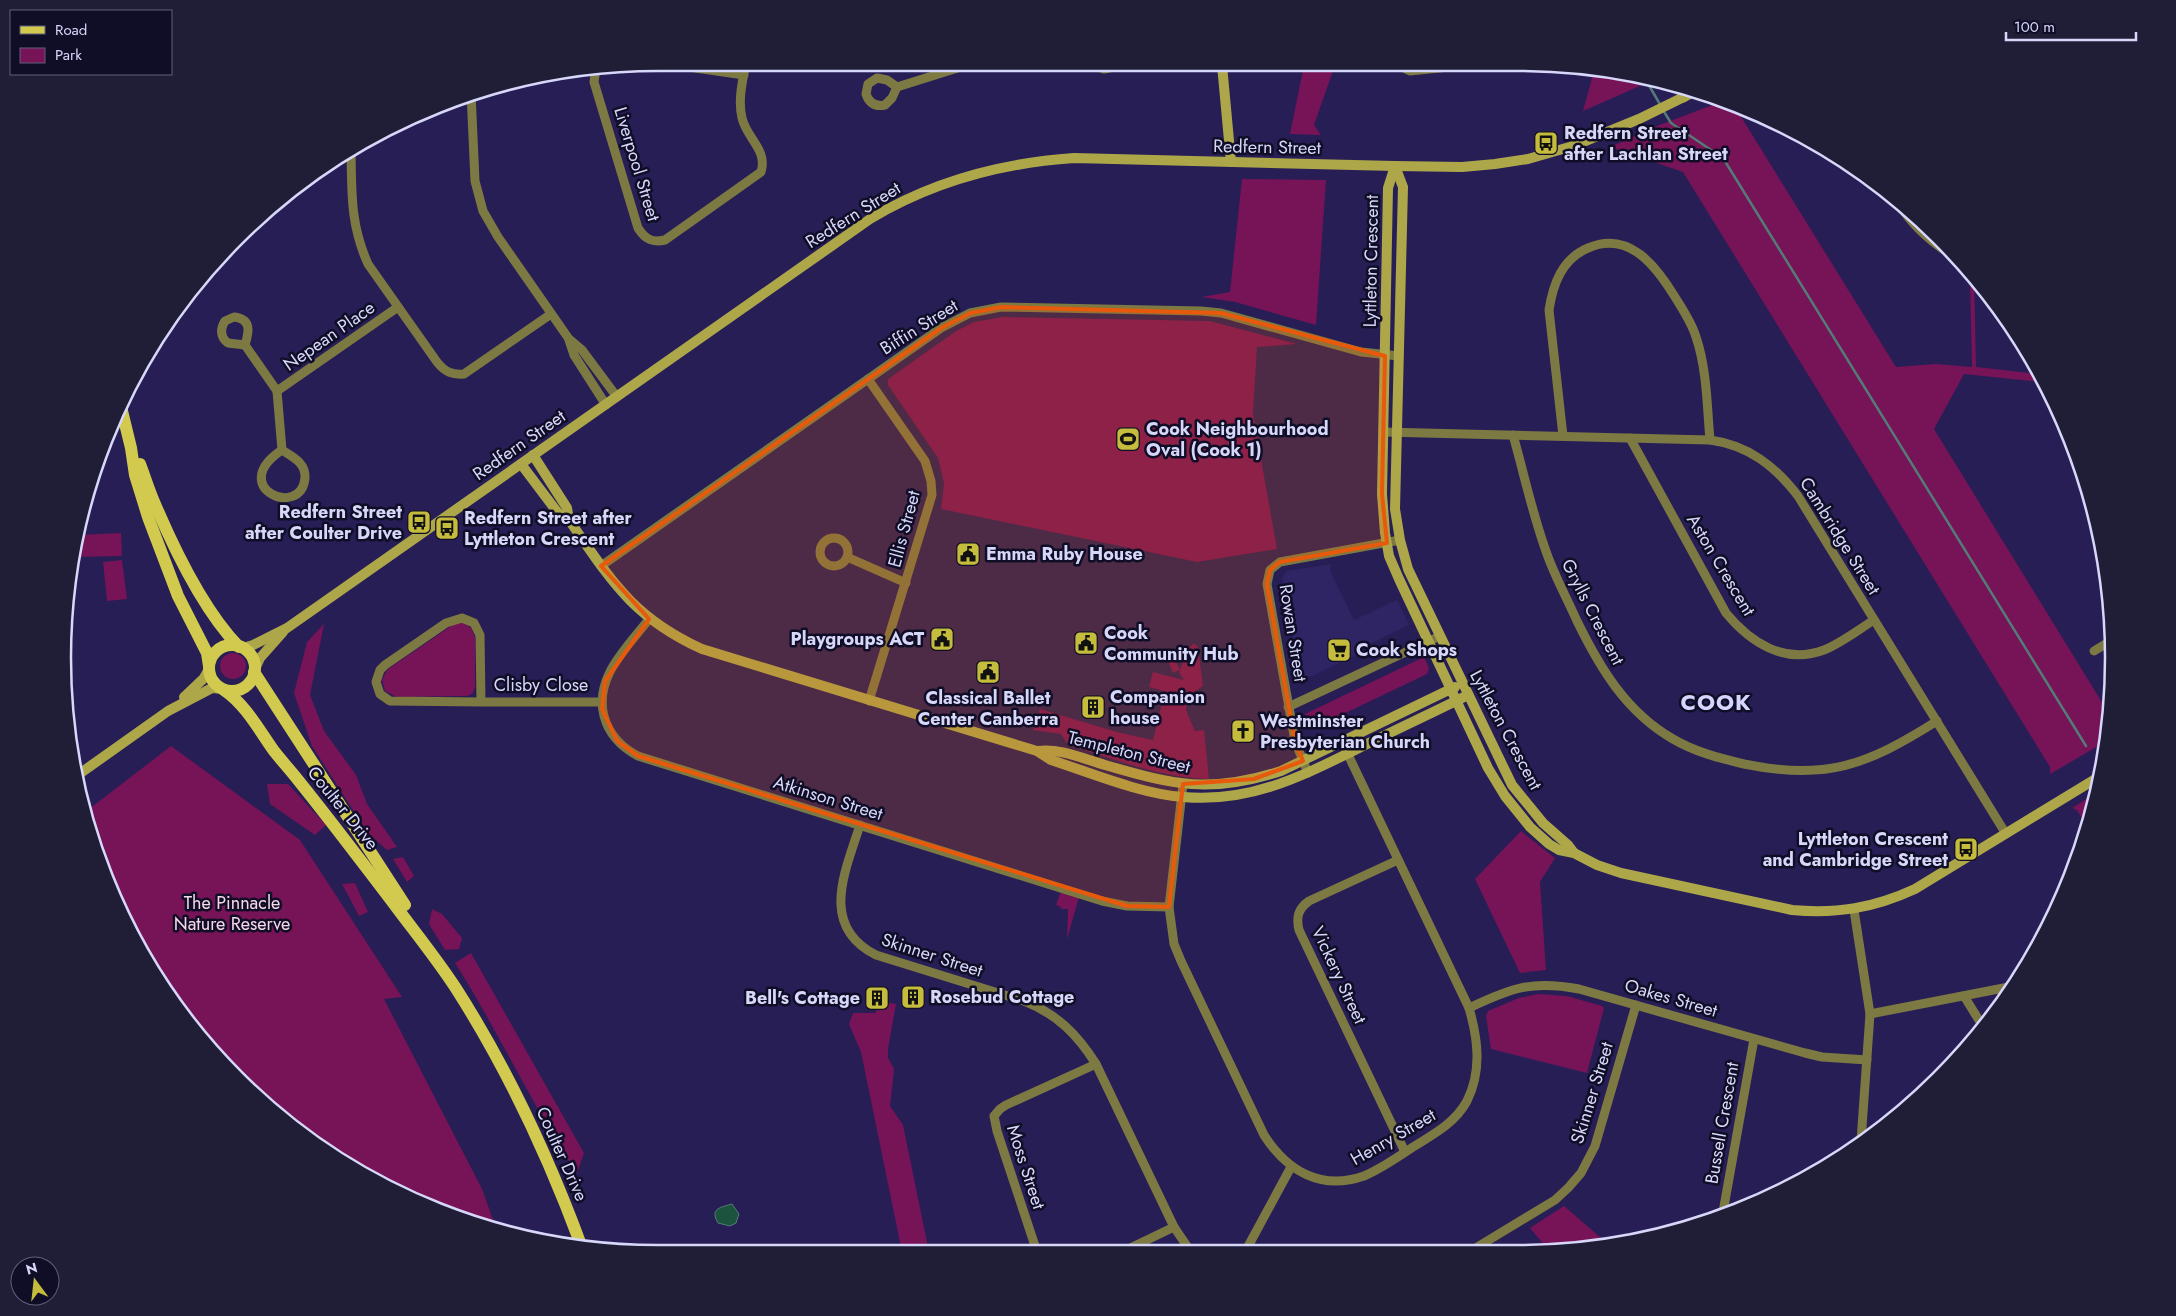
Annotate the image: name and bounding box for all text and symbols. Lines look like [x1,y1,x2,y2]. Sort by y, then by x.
legend [10,10,172,75]
scale bar [2006,10,2136,42]
text: 100 m [2014,16,2055,38]
text: Road [55,19,87,41]
text: Park [55,44,82,66]
street label: Liverpool Street [607,104,667,225]
place label: Redfern Street after Lachlan Street [1564,120,1728,167]
bus stop icon: Redfern Street after Lachlan Street [1533,130,1559,156]
street label: Redfern Street [1213,133,1322,161]
street label: Redfern Street [800,175,906,255]
street label: Lyttleton Crescent [1357,194,1385,328]
street label: Biffin Street [875,292,964,361]
street label: Nepean Place [278,295,380,377]
street label: Redfern Street [467,403,571,487]
place label: Cook Neighbourhood Oval (Cook 1) [1146,416,1329,463]
sports icon: Cook Neighbourhood Oval (Cook 1) [1115,426,1141,452]
street label: Cambridge Street [1793,472,1887,600]
street label: Ellis Street [881,487,927,570]
place label: Redfern Street after Coulter Drive [245,499,402,546]
place label: Redfern Street after Lyttleton Crescent [464,505,633,552]
bus stop icon: Redfern Street after Coulter Drive [406,509,432,535]
street label: Aston Crescent [1680,509,1762,621]
bus stop icon: Redfern Street after Lyttleton Crescent [434,515,460,541]
public building icon: Emma Ruby House [955,541,981,567]
place label: Emma Ruby House [986,541,1143,567]
street label: Grylls Crescent [1555,554,1631,670]
street label: Rowan Street [1272,582,1314,684]
place label: Cook Community Hub [1104,620,1239,667]
place label: Playgroups ACT [791,626,925,652]
public building icon: Playgroups ACT [929,626,955,652]
public building icon: Cook Community Hub [1073,630,1099,656]
supermarket icon: Cook Shops [1326,637,1352,663]
place label: Cook Shops [1356,637,1457,663]
public building icon: Classical Ballet Center Canberra [975,659,1001,685]
street label: Lyttleton Crescent [1463,665,1549,795]
street label: Clisby Close [494,672,588,698]
place label: Companion house [1110,684,1205,731]
place label: Classical Ballet Center Canberra [918,685,1058,732]
district label: COOK [1681,686,1751,718]
building icon: Companion house [1080,694,1106,720]
place label: Westminster Presbyterian Church [1260,708,1430,755]
church icon: Westminster Presbyterian Church [1230,718,1256,744]
street label: Templeton Street [1065,724,1194,780]
street label: Coulter Drive [301,761,385,855]
street label: Atkinson Street [770,769,887,827]
place label: Lyttleton Crescent and Cambridge Street [1763,826,1948,873]
bus stop icon: Lyttleton Crescent and Cambridge Street [1953,836,1979,862]
park label: The Pinnacle Nature Reserve [174,890,290,937]
street label: Vickery Street [1305,922,1373,1029]
street label: Skinner Street [878,926,987,984]
street label: Oakes Street [1622,972,1721,1024]
building icon: Rosebud Cottage [900,984,926,1010]
place label: Rosebud Cottage [930,984,1074,1010]
place label: Bell's Cottage [745,985,860,1011]
building icon: Bell's Cottage [864,985,890,1011]
street label: Skinner Street [1564,1038,1620,1147]
street label: Bussell Crescent [1698,1059,1746,1186]
street label: Henry Street [1346,1102,1441,1172]
street label: Coulter Drive [530,1103,594,1205]
street label: Moss Street [1000,1121,1052,1213]
north arrow [10,1256,60,1306]
text: N [24,1257,40,1280]

